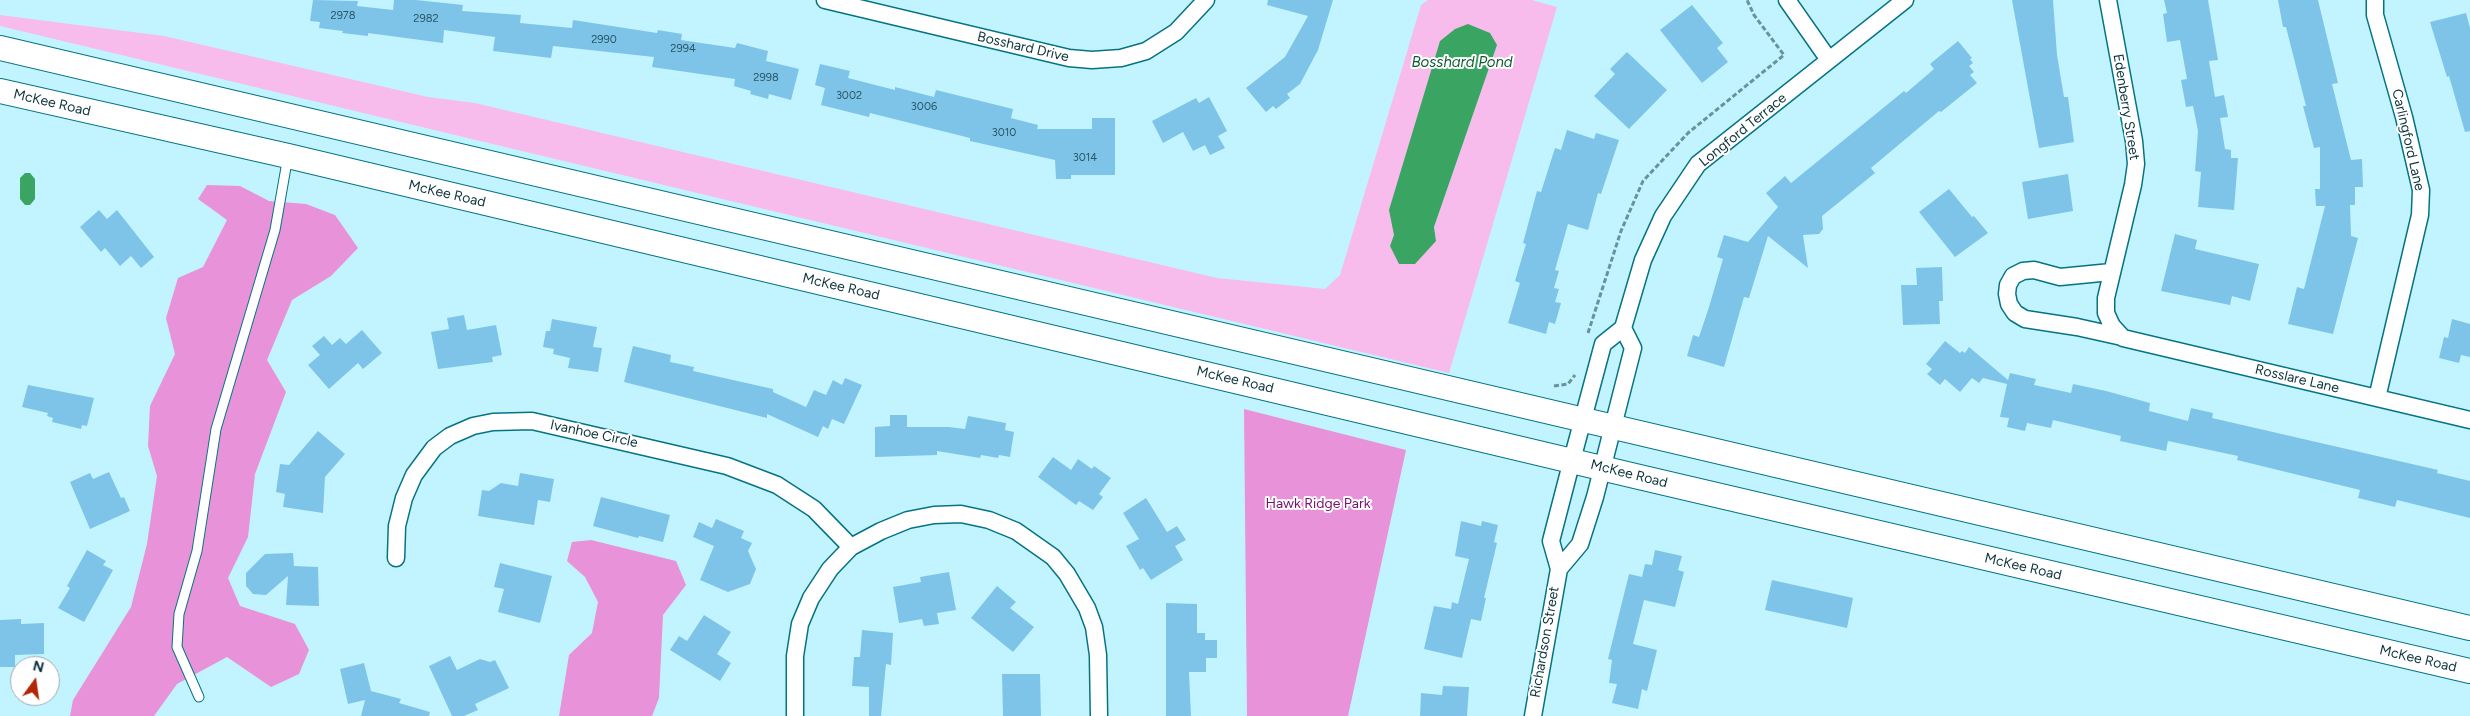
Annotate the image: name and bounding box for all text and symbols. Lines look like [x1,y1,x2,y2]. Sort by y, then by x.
house number: 2978 [330,9,356,23]
house number: 2982 [413,12,439,26]
street label: Bosshard Drive [976,28,1070,66]
house number: 2990 [591,33,617,47]
house number: 2994 [670,42,696,56]
street label: Edenberry Street [2109,53,2143,161]
water label: Bosshard Pond [1411,54,1513,72]
house number: 2998 [753,71,779,85]
street label: McKee Road [12,86,92,120]
street label: Carlingford Lane [2388,88,2428,192]
house number: 3002 [836,89,862,103]
street label: Longford Terrace [1696,90,1790,170]
house number: 3006 [911,100,937,114]
house number: 3010 [992,126,1016,140]
house number: 3014 [1073,151,1097,165]
street label: McKee Road [407,177,487,211]
street label: McKee Road [801,270,881,304]
street label: Rosslare Lane [2253,361,2341,397]
street label: McKee Road [1195,363,1275,397]
street label: Ivanhoe Circle [549,417,639,451]
street label: McKee Road [1589,456,1669,492]
park label: Hawk Ridge Park [1266,496,1370,512]
street label: McKee Road [1983,550,2063,584]
street label: Richardson Street [1527,585,1563,699]
street label: McKee Road [2378,642,2458,676]
north arrow [10,656,60,706]
text: N [31,657,46,676]

